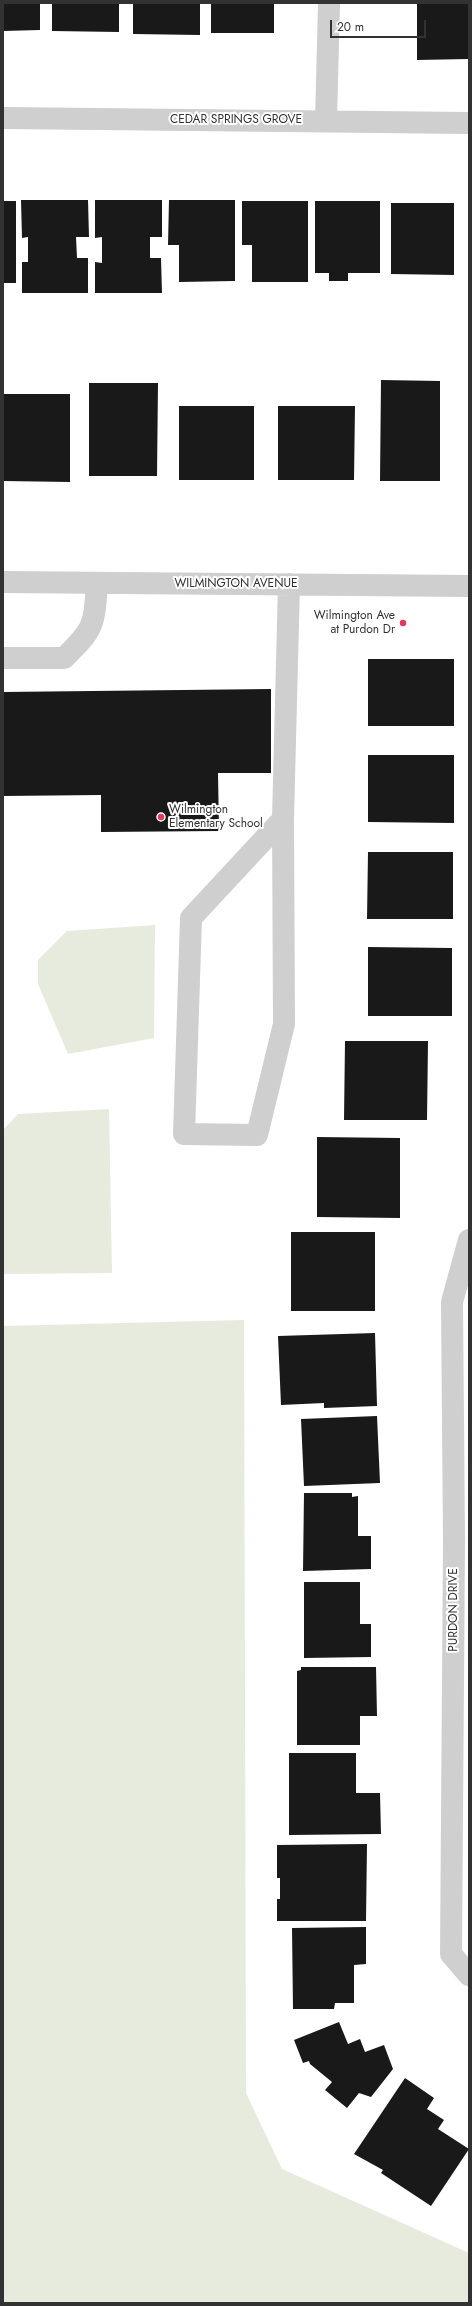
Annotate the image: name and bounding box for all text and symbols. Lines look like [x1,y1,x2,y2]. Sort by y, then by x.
scale bar [332,12,428,38]
text: 20 m [337,18,364,36]
street label: CEDAR SPRINGS GROVE [170,113,302,127]
street label: WILMINGTON AVENUE [174,577,298,591]
place label: Wilmington Ave at Purdon Dr [314,609,395,637]
marker: Wilmington Ave at Purdon Dr [398,618,408,628]
place label: Wilmington Elementary School [169,803,263,831]
marker: Wilmington Elementary School [156,812,166,822]
street label: PURDON DRIVE [447,1568,461,1652]

